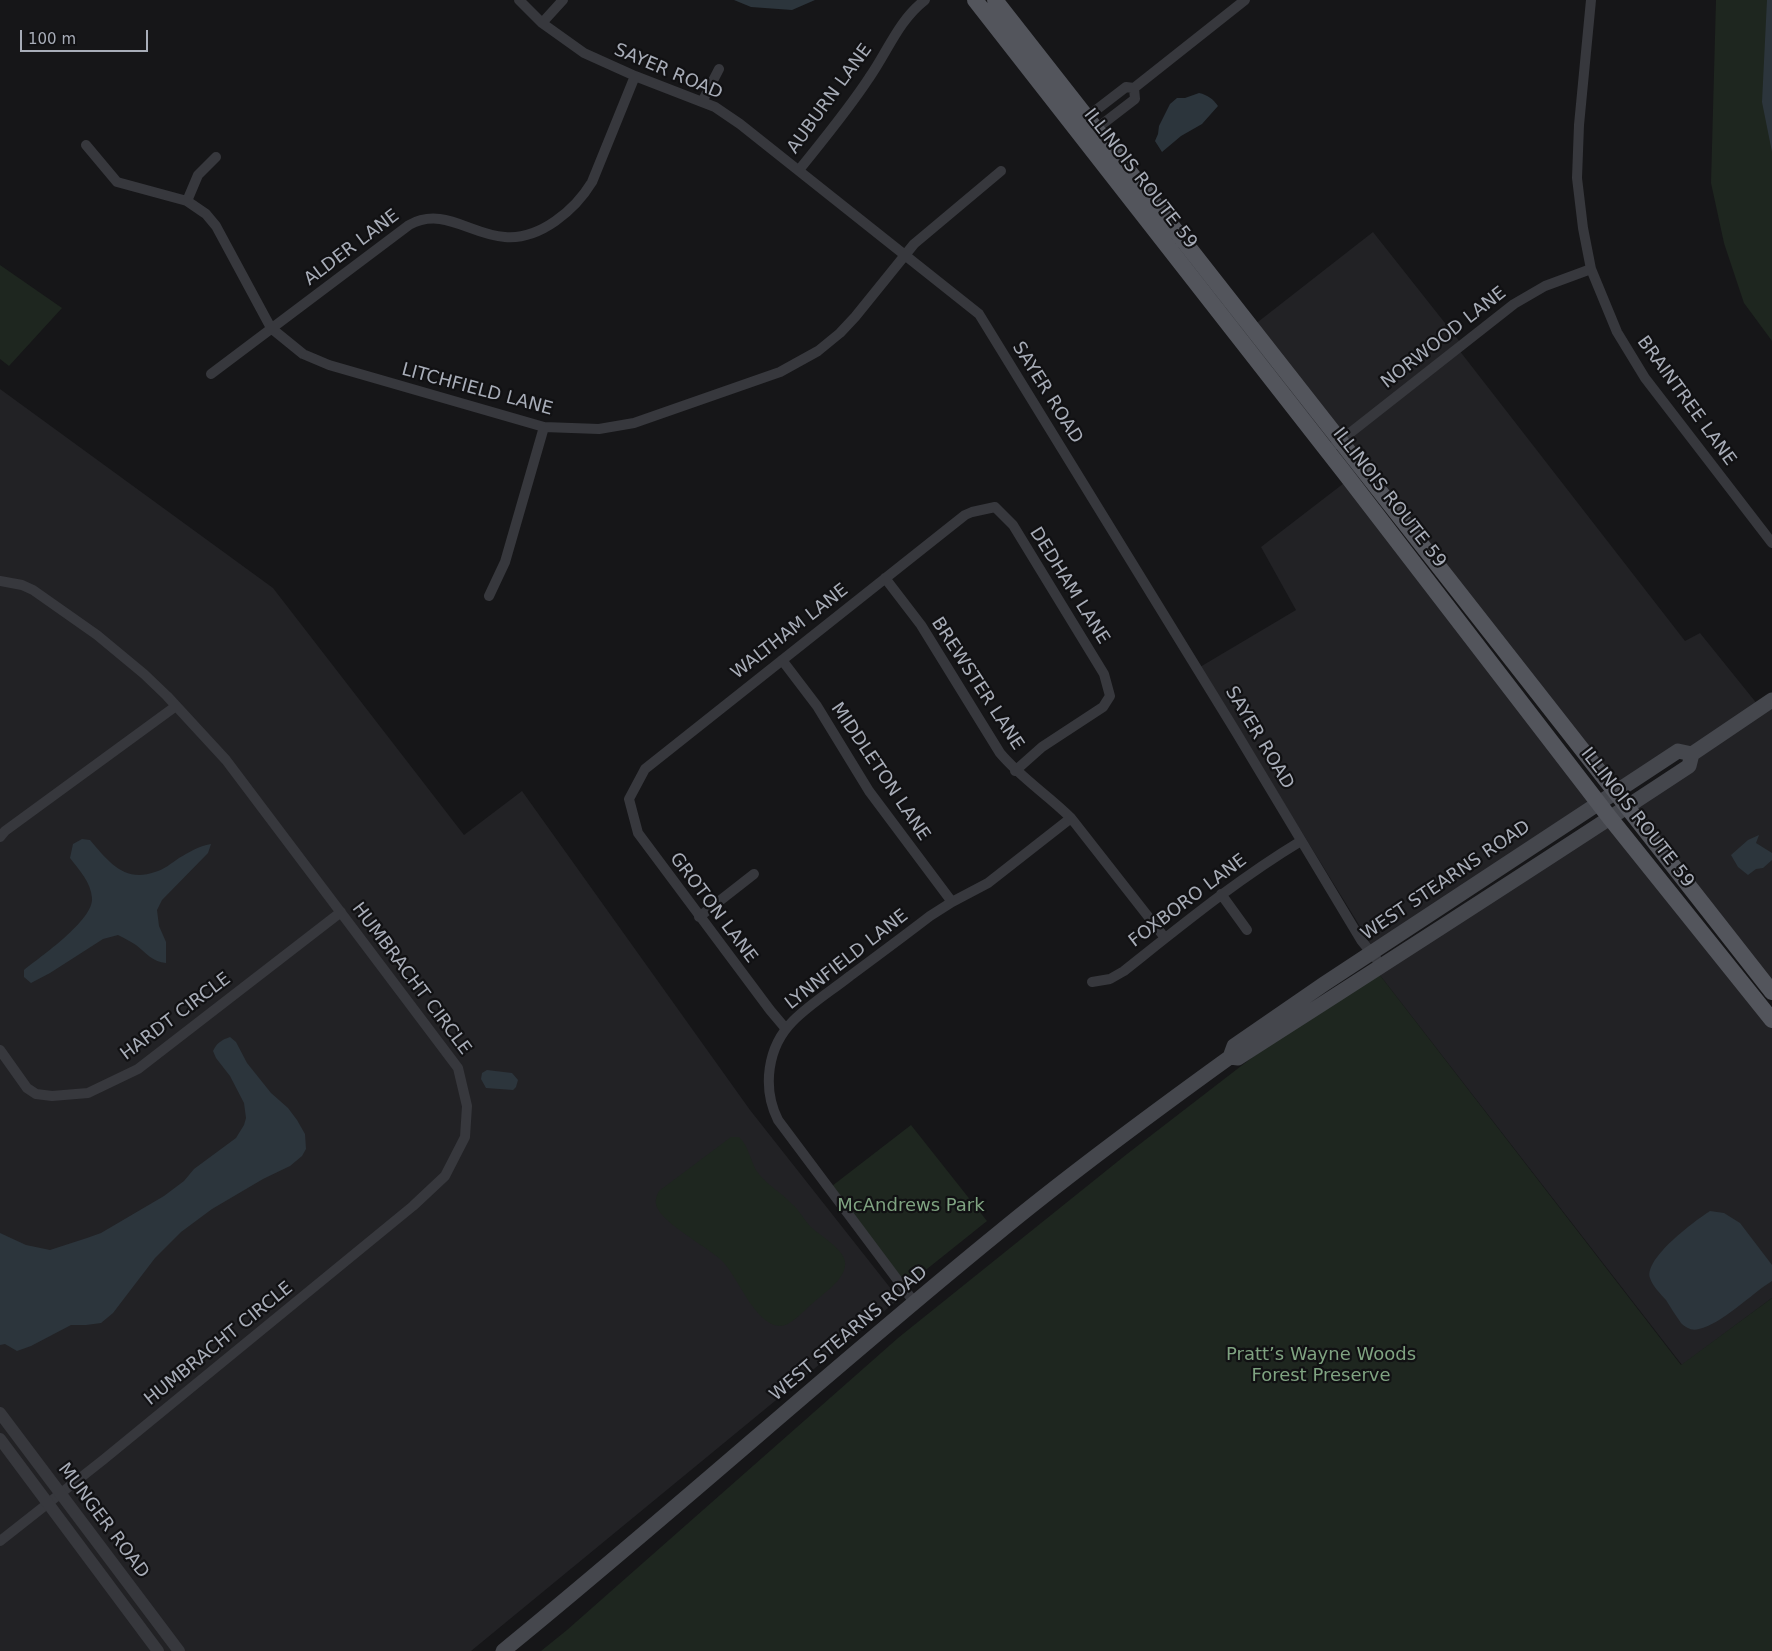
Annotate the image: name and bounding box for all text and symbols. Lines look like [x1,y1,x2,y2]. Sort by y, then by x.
scale bar [22,20,150,52]
text: 100 m [28,30,76,48]
street label: SAYER ROAD [610,39,726,105]
street label: AUBURN LANE [783,40,877,158]
street label: ILLINOIS ROUTE 59 [1079,105,1201,253]
street label: ALDER LANE [300,205,404,291]
street label: NORWOOD LANE [1377,282,1511,394]
street label: BRAINTREE LANE [1632,332,1740,470]
street label: SAYER ROAD [1007,338,1087,448]
street label: LITCHFIELD LANE [399,359,555,421]
street label: ILLINOIS ROUTE 59 [1328,424,1450,572]
street label: DEDHAM LANE [1024,524,1114,648]
street label: WALTHAM LANE [727,580,853,684]
street label: BREWSTER LANE [926,614,1028,754]
street label: SAYER ROAD [1220,683,1298,793]
street label: MIDDLETON LANE [826,699,934,845]
street label: ILLINOIS ROUTE 59 [1576,744,1698,892]
street label: WEST STEARNS ROAD [1357,816,1535,946]
street label: GROTON LANE [664,849,762,967]
street label: FOXBORO LANE [1125,850,1251,952]
street label: HUMBRACHT CIRCLE [347,899,475,1059]
street label: LYNNFIELD LANE [781,905,913,1015]
street label: HARDT CIRCLE [117,969,235,1065]
park label: McAndrews Park [837,1195,985,1217]
street label: WEST STEARNS ROAD [766,1262,932,1406]
street label: HUMBRACHT CIRCLE [140,1278,298,1410]
park label: Pratt’s Wayne Woods Forest Preserve [1226,1344,1416,1386]
street label: MUNGER ROAD [53,1459,153,1583]

